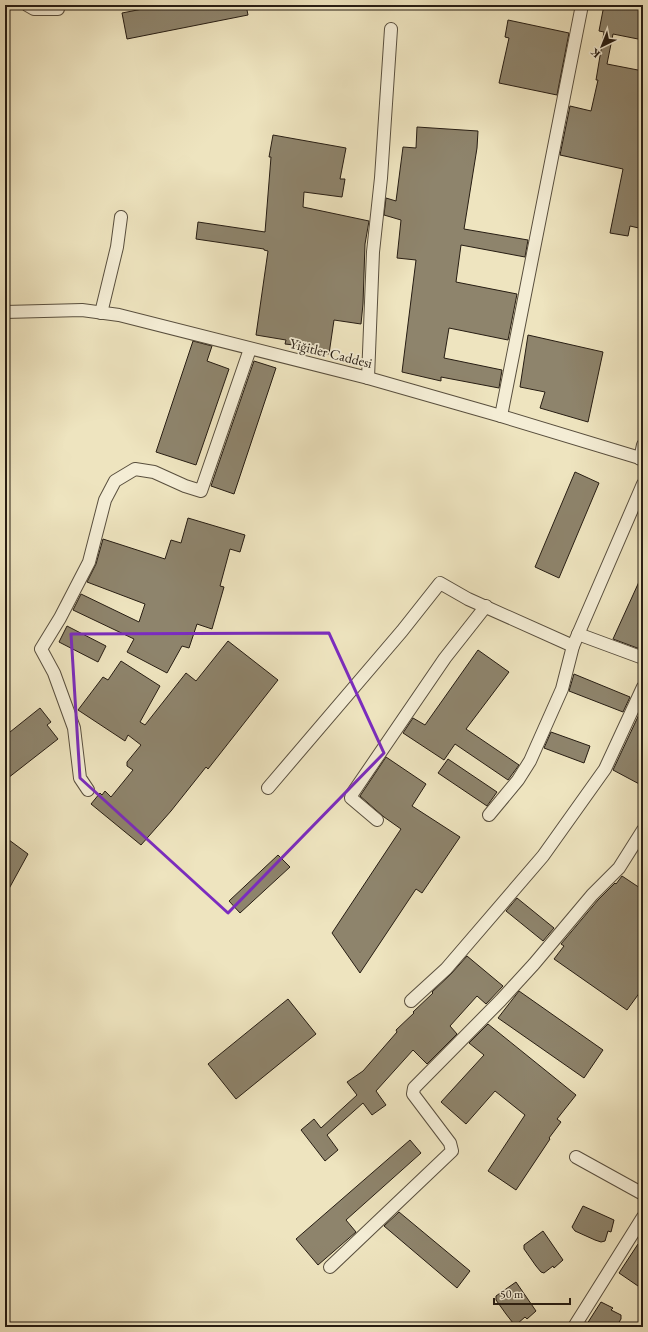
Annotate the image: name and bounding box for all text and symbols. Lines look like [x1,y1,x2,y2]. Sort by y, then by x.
north arrow [582,26,622,66]
text: K [587,45,603,61]
street label: Yiğitler Caddesi [288,334,375,372]
scale bar [494,1280,570,1306]
text: 50 m [500,1286,524,1302]

